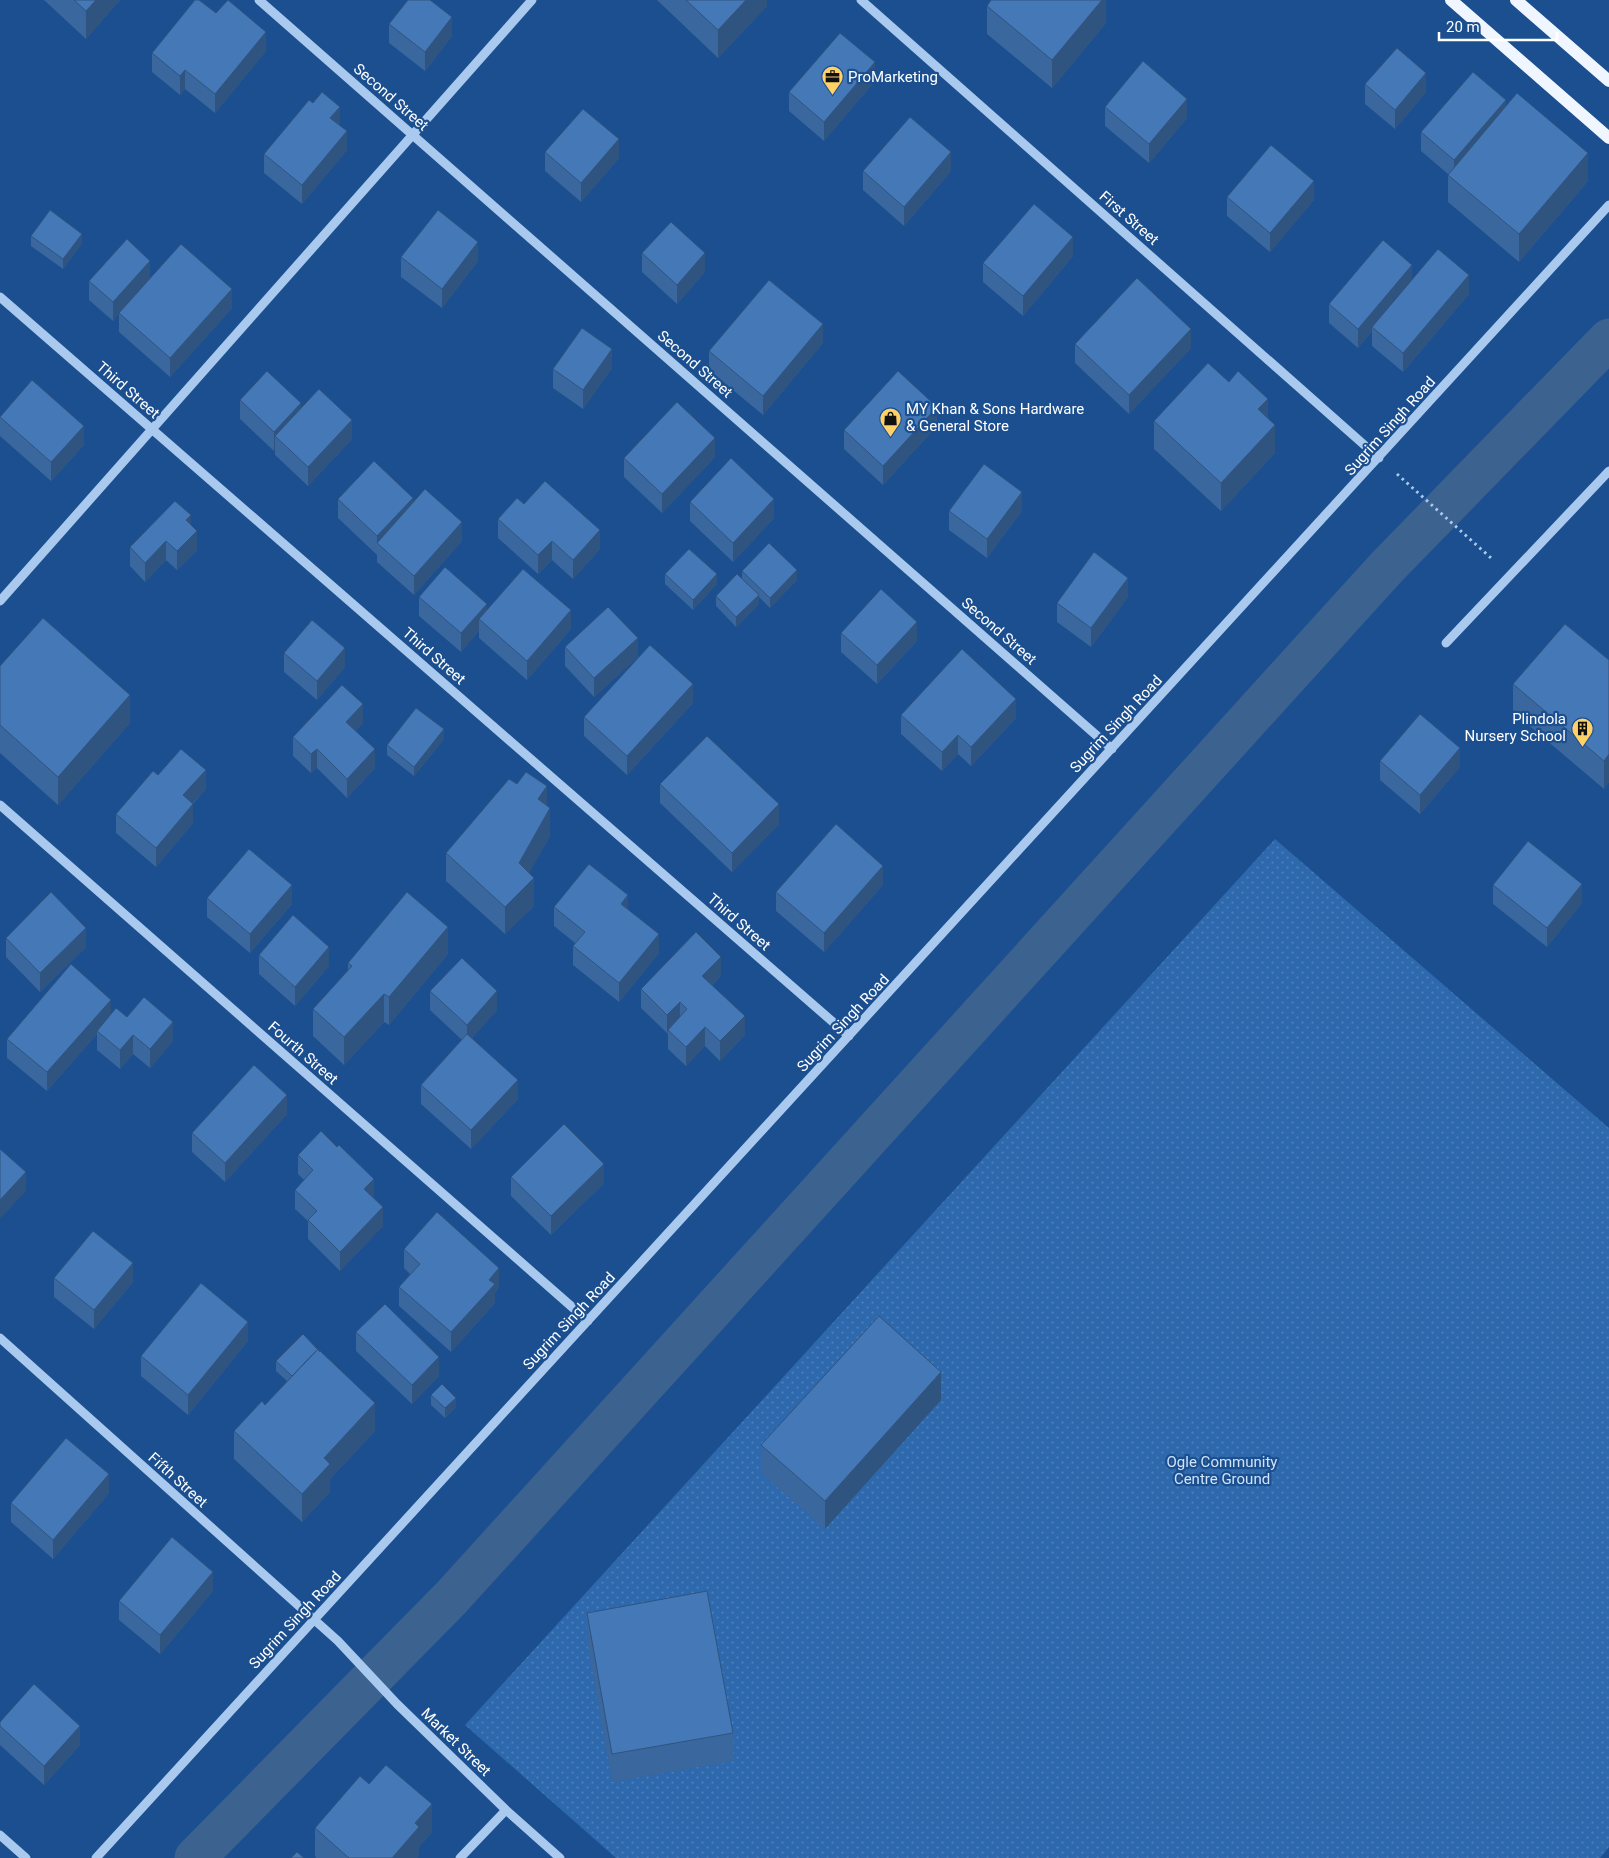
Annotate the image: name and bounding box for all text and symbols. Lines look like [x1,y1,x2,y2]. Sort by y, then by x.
scale bar [1439,10,1556,42]
text: 20 m [1446,18,1480,36]
street label: Second Street [350,60,432,134]
office icon: ProMarketing [820,65,844,96]
place label: ProMarketing [848,68,938,86]
street label: First Street [1096,187,1163,249]
street label: Second Street [654,327,736,401]
street label: Third Street [93,358,163,422]
street label: Sugrim Singh Road [1341,373,1439,479]
place label: MY Khan & Sons Hardware & General Store [906,400,1084,435]
shop icon: MY Khan & Sons Hardware & General Store [878,406,902,437]
street label: Second Street [958,594,1040,668]
street label: Third Street [399,624,469,688]
street label: Sugrim Singh Road [1066,671,1166,777]
place label: Plindola Nursery School [1464,710,1566,745]
building icon: Plindola Nursery School [1570,716,1594,747]
street label: Third Street [704,890,774,954]
street label: Sugrim Singh Road [793,970,893,1076]
street label: Fourth Street [264,1018,342,1088]
street label: Sugrim Singh Road [519,1268,619,1374]
street label: Fifth Street [145,1449,211,1511]
park label: Ogle Community Centre Ground [1167,1453,1277,1488]
street label: Sugrim Singh Road [245,1567,345,1673]
street label: Market Street [417,1704,495,1780]

